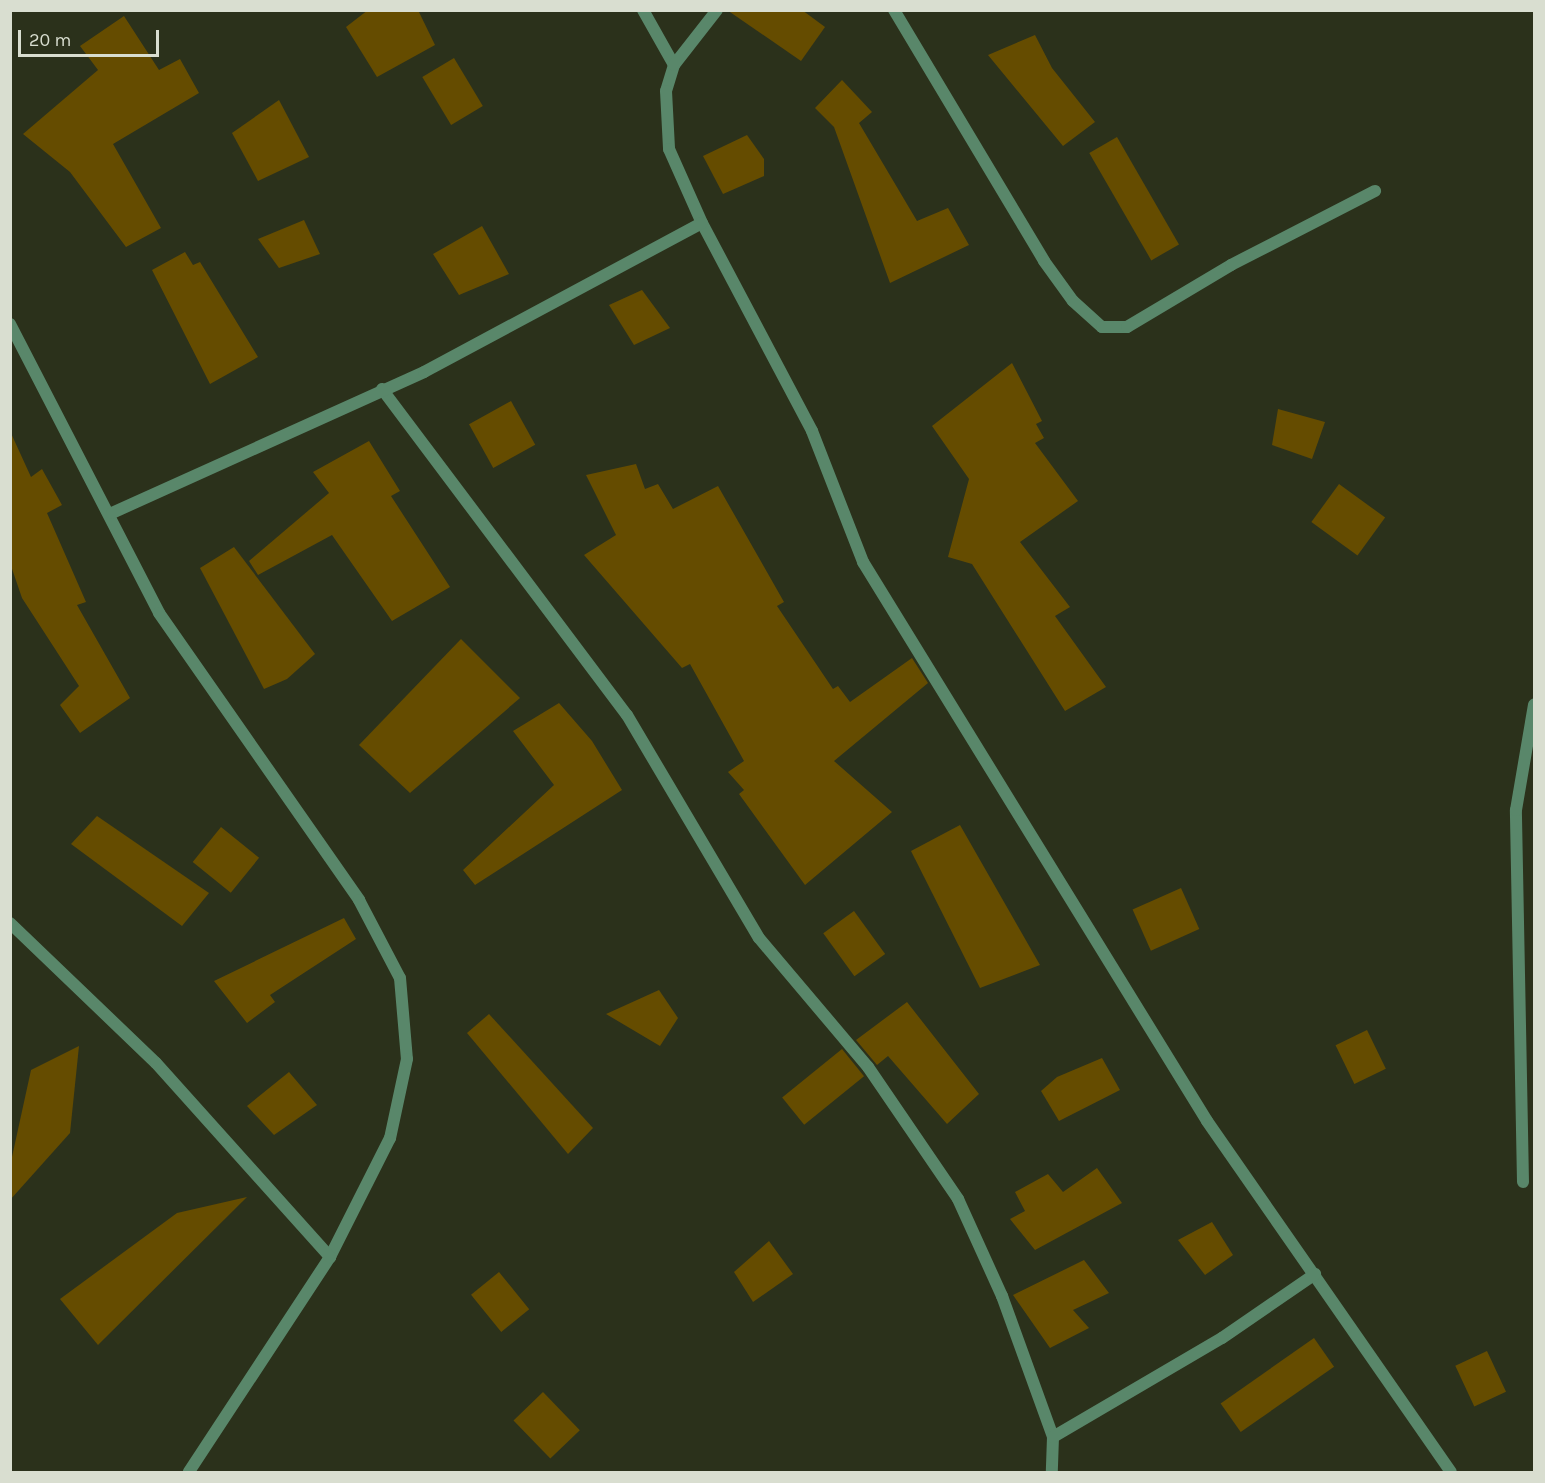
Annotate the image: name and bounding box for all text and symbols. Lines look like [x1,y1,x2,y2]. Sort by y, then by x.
scale bar [21,18,162,56]
text: 20 m [29,29,71,51]

